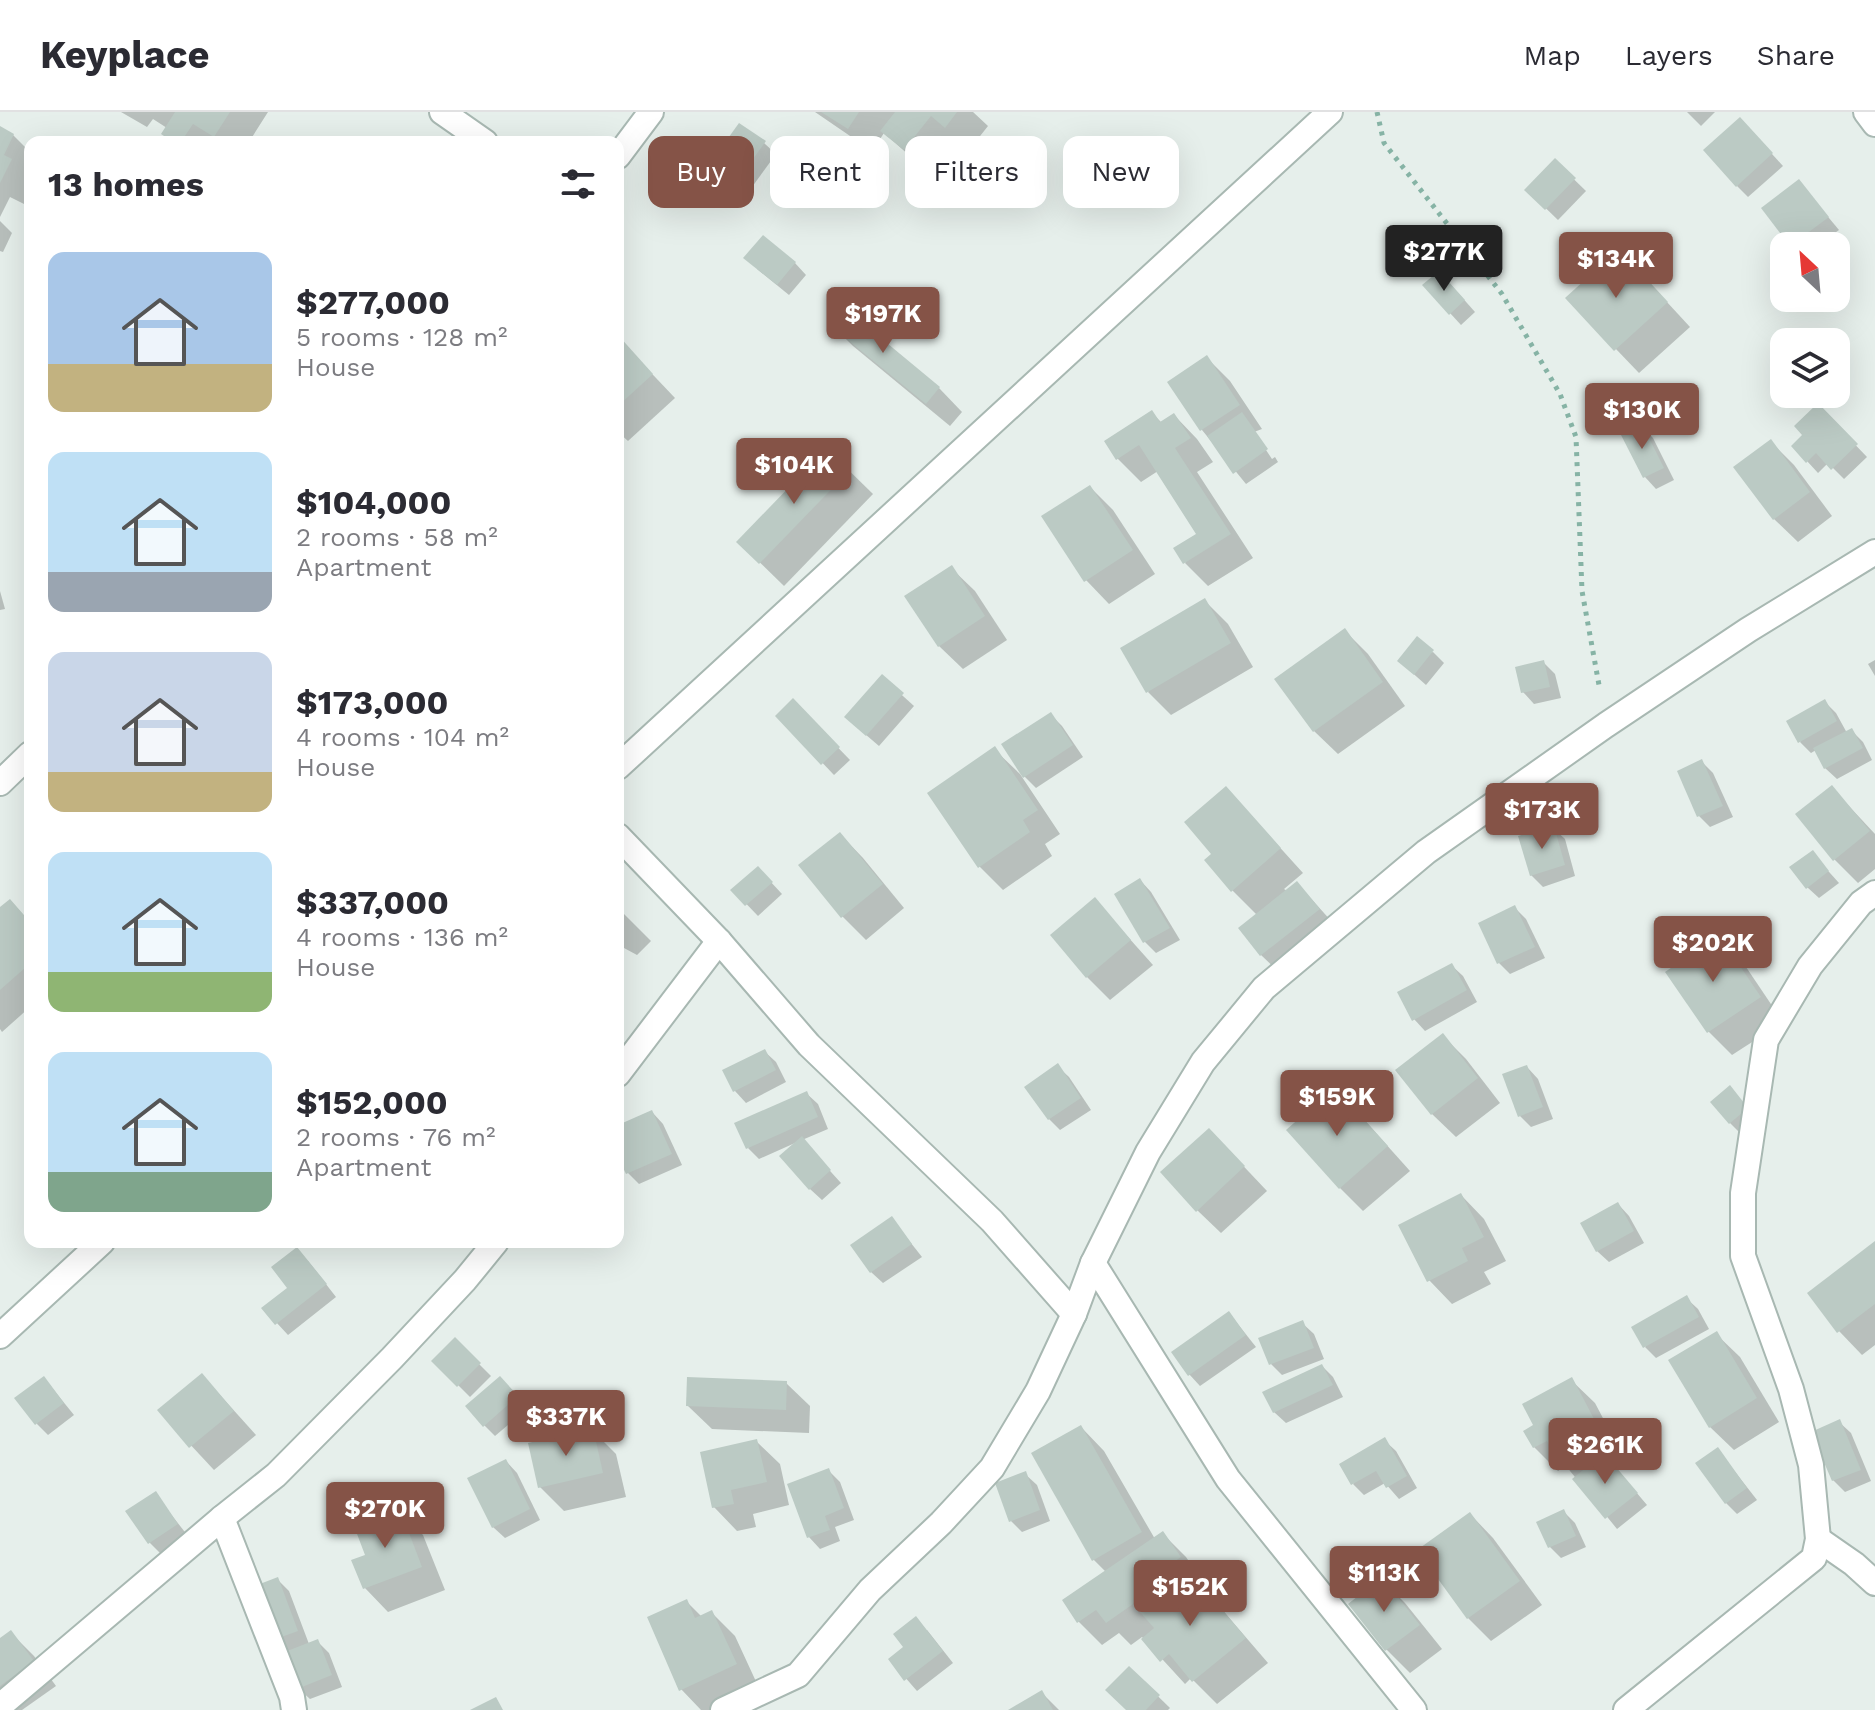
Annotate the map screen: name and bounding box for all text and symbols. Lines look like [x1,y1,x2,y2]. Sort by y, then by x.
text: Keyplace [40,33,209,77]
text: Map [1524,39,1581,72]
text: Layers [1625,39,1713,72]
text: Share [1757,39,1835,72]
chip: Buy [648,136,754,208]
chip: Rent [770,136,889,208]
chip: Filters [905,136,1047,208]
chip: New [1063,136,1179,208]
icon: filters [556,162,600,206]
text: 13 homes [48,164,204,204]
pin: $277K [1388,225,1500,293]
pin: $134K [1560,232,1672,300]
north arrow [1770,232,1850,312]
map controls [1770,232,1850,408]
text: $277K [1403,236,1485,266]
text: $134K [1577,243,1655,273]
text: $277,000 [296,282,450,322]
icon: home [112,284,208,380]
pin: $197K [827,287,939,355]
text: $197K [844,298,922,328]
text: 5 rooms · 128 m² [296,322,507,352]
button: layers [1770,328,1850,408]
text: House [296,352,375,382]
pin: $130K [1586,383,1698,451]
text: $130K [1603,394,1681,424]
pin: $104K [738,438,850,506]
text: $104K [754,449,834,479]
text: $104,000 [296,482,451,522]
icon: home [112,484,208,580]
text: 2 rooms · 58 m² [296,522,498,552]
text: Apartment [296,552,432,582]
text: $173,000 [296,682,449,722]
icon: home [112,684,208,780]
text: 4 rooms · 104 m² [296,722,509,752]
text: House [296,752,375,782]
pin: $173K [1486,783,1598,851]
text: $173K [1503,794,1581,824]
text: $337,000 [296,882,449,922]
icon: home [112,884,208,980]
pin: $202K [1657,916,1769,984]
text: 4 rooms · 136 m² [296,922,508,952]
text: $202K [1672,927,1754,957]
text: House [296,952,375,982]
pin: $159K [1281,1070,1393,1138]
text: $159K [1298,1081,1376,1111]
text: $152,000 [296,1082,448,1122]
icon: home [112,1084,208,1180]
text: 2 rooms · 76 m² [296,1122,495,1152]
text: Apartment [296,1152,432,1182]
pin: $337K [510,1390,622,1458]
text: $337K [526,1401,606,1431]
pin: $261K [1549,1418,1661,1486]
text: $261K [1567,1429,1643,1459]
pin: $270K [329,1482,441,1550]
text: $270K [344,1493,426,1523]
pin: $113K [1328,1546,1440,1614]
text: $113K [1348,1557,1420,1587]
pin: $152K [1134,1560,1246,1628]
text: $152K [1152,1571,1228,1601]

